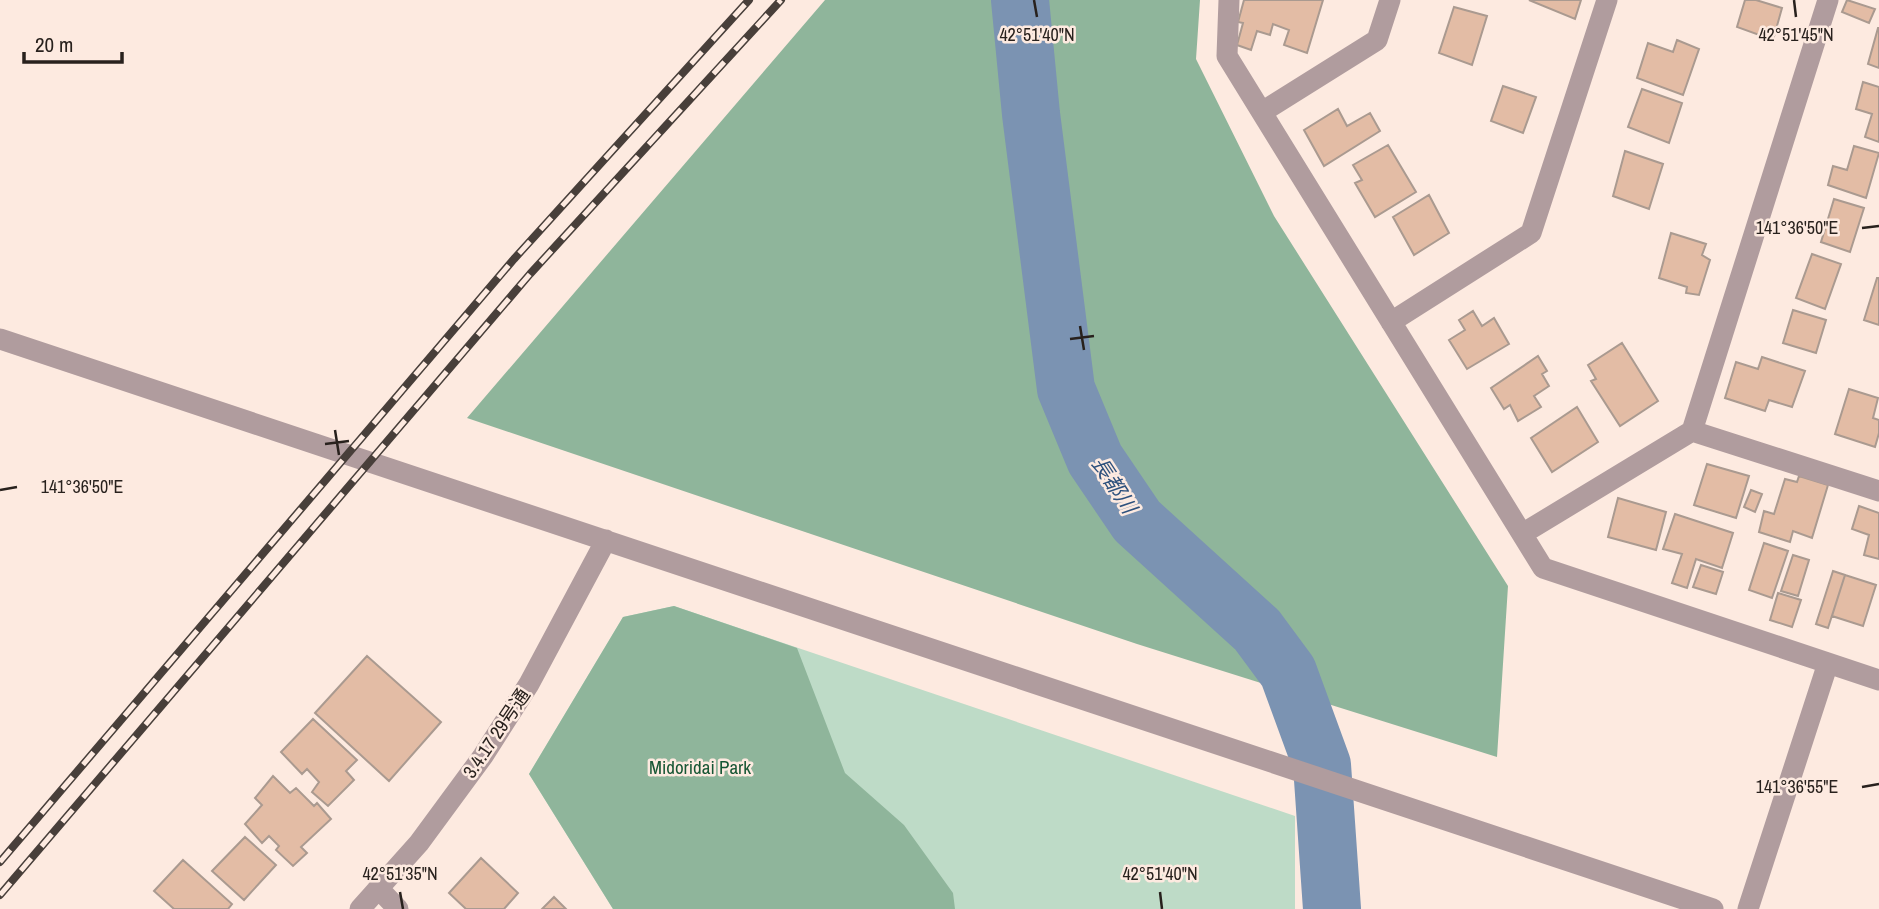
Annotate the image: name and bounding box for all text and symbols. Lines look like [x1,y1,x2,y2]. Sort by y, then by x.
scale bar [24,21,122,65]
text: 42°51'40"N [999,22,1075,47]
text: 42°51'45"N [1758,22,1834,47]
text: 20 m [35,30,73,59]
text: 141°36'50"E [1756,215,1838,240]
water label: 長都川 [1085,450,1145,521]
text: 141°36'50"E [41,474,123,499]
street label: 3.4.17 29号通 [456,683,536,783]
park label: Midoridai Park [649,754,751,780]
text: 141°36'55"E [1756,774,1838,799]
text: 42°51'35"N [362,861,438,886]
text: 42°51'40"N [1122,861,1198,886]

